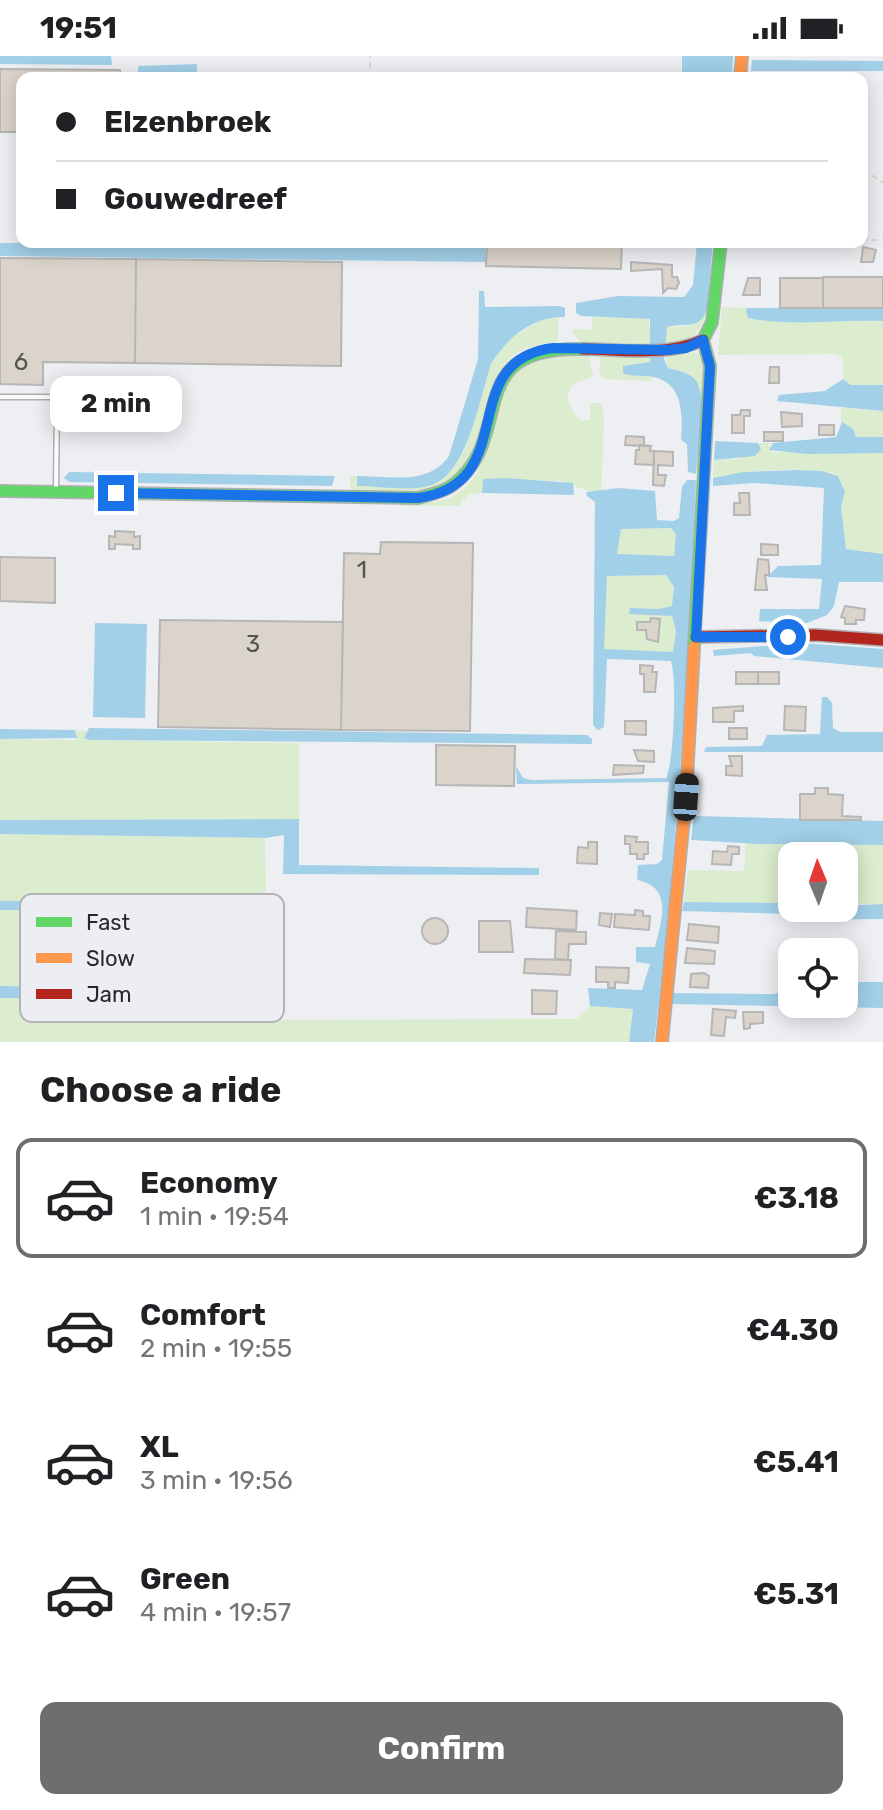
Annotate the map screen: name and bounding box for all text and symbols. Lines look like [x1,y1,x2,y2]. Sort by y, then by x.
text: 19:51 [40,10,117,46]
text: Elzenbroek [104,104,271,140]
text: Gouwedreef [104,181,287,217]
house number: 6 [14,348,28,376]
callout: 2 min [50,377,182,433]
text: 2 min [81,388,151,419]
route end [98,475,134,511]
house number: 1 [357,556,367,584]
route start [770,619,806,655]
house number: 3 [246,630,260,658]
car [672,772,700,822]
north arrow [778,842,858,922]
map controls [778,842,858,1018]
legend [20,894,284,1022]
text: Fast [86,909,131,936]
button: locate [778,938,858,1018]
text: Slow [86,945,135,972]
text: Jam [86,981,132,1008]
text: Choose a ride [40,1068,281,1111]
icon: car [44,1162,116,1234]
text: Economy [140,1165,278,1201]
text: €3.18 [754,1180,839,1216]
text: 1 min · 19:54 [140,1201,289,1232]
icon: car [44,1294,116,1366]
text: Comfort [140,1297,266,1333]
text: €4.30 [746,1312,839,1348]
text: 2 min · 19:55 [140,1333,292,1364]
icon: car [44,1426,116,1498]
text: XL [140,1429,179,1465]
text: €5.41 [753,1444,839,1480]
text: 3 min · 19:56 [140,1465,293,1496]
icon: car [44,1558,116,1630]
text: Green [140,1561,230,1597]
text: €5.31 [753,1576,839,1612]
text: 4 min · 19:57 [140,1597,291,1628]
button: Confirm [40,1702,843,1794]

